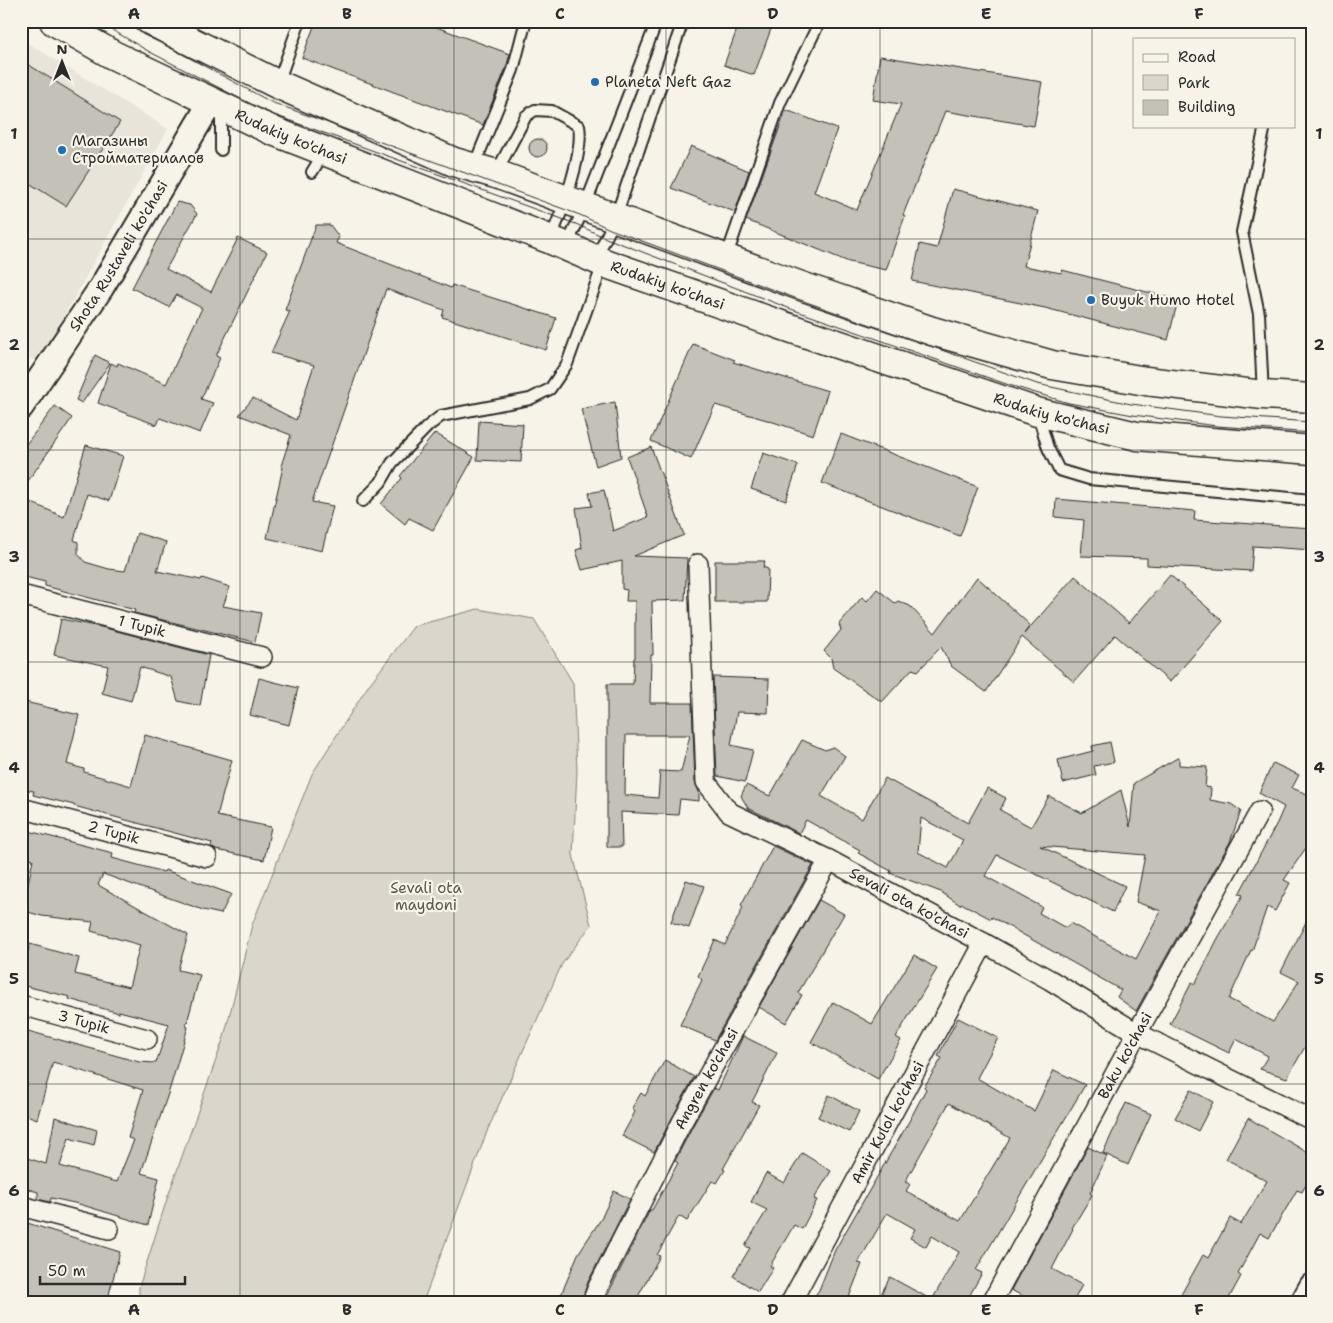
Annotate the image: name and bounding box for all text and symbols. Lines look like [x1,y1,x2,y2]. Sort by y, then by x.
text: A [128,3,140,24]
text: B [342,3,352,24]
text: C [555,3,565,24]
text: D [767,3,779,24]
text: E [981,3,991,24]
text: F [1194,3,1204,24]
north arrow [38,38,88,88]
legend [1133,38,1296,128]
text: N [56,40,68,58]
text: Road [1178,47,1216,67]
place label: Planeta Neft Gaz [605,72,732,92]
text: Park [1178,73,1210,93]
marker: Planeta Neft Gaz [589,76,601,88]
text: Building [1178,97,1235,117]
street label: Rudakiy ko'chasi [232,104,350,169]
text: 1 [10,123,18,144]
text: 1 [1315,123,1323,144]
place label: Магазины Стройматериалов [72,131,204,168]
marker: Магазины Стройматериалов [56,144,68,156]
street label: Shota Rustaveli ko'chasi [65,177,172,335]
street label: Rudakiy ko'chasi [608,256,727,314]
place label: Buyuk Humo Hotel [1101,290,1235,310]
marker: Buyuk Humo Hotel [1085,294,1097,306]
text: 2 [8,334,20,355]
text: 2 [1313,334,1325,355]
street label: Rudakiy ko'chasi [991,388,1112,439]
text: 3 [8,546,20,567]
text: 3 [1313,546,1325,567]
street label: 1 Tupik [116,610,168,642]
text: 4 [8,757,20,778]
text: 4 [1313,757,1325,778]
street label: 2 Tupik [86,816,142,849]
street label: Sevali ota ko'chasi [846,863,973,943]
park label: Sevali ota maydoni [390,878,462,915]
text: 5 [9,968,19,989]
text: 5 [1314,968,1324,989]
street label: 3 Tupik [56,1005,112,1038]
street label: Baku ko'chasi [1093,1009,1157,1103]
street label: Angren ko'chasi [670,1024,743,1133]
street label: Amir Kulol ko'chasi [846,1057,929,1187]
text: 6 [8,1180,20,1201]
text: 6 [1313,1180,1325,1201]
scale bar [40,1253,185,1285]
text: 50 m [48,1261,86,1281]
text: A [128,1299,140,1320]
text: B [342,1299,352,1320]
text: C [555,1299,565,1320]
text: D [767,1299,779,1320]
text: E [981,1299,991,1320]
text: F [1194,1299,1204,1320]

